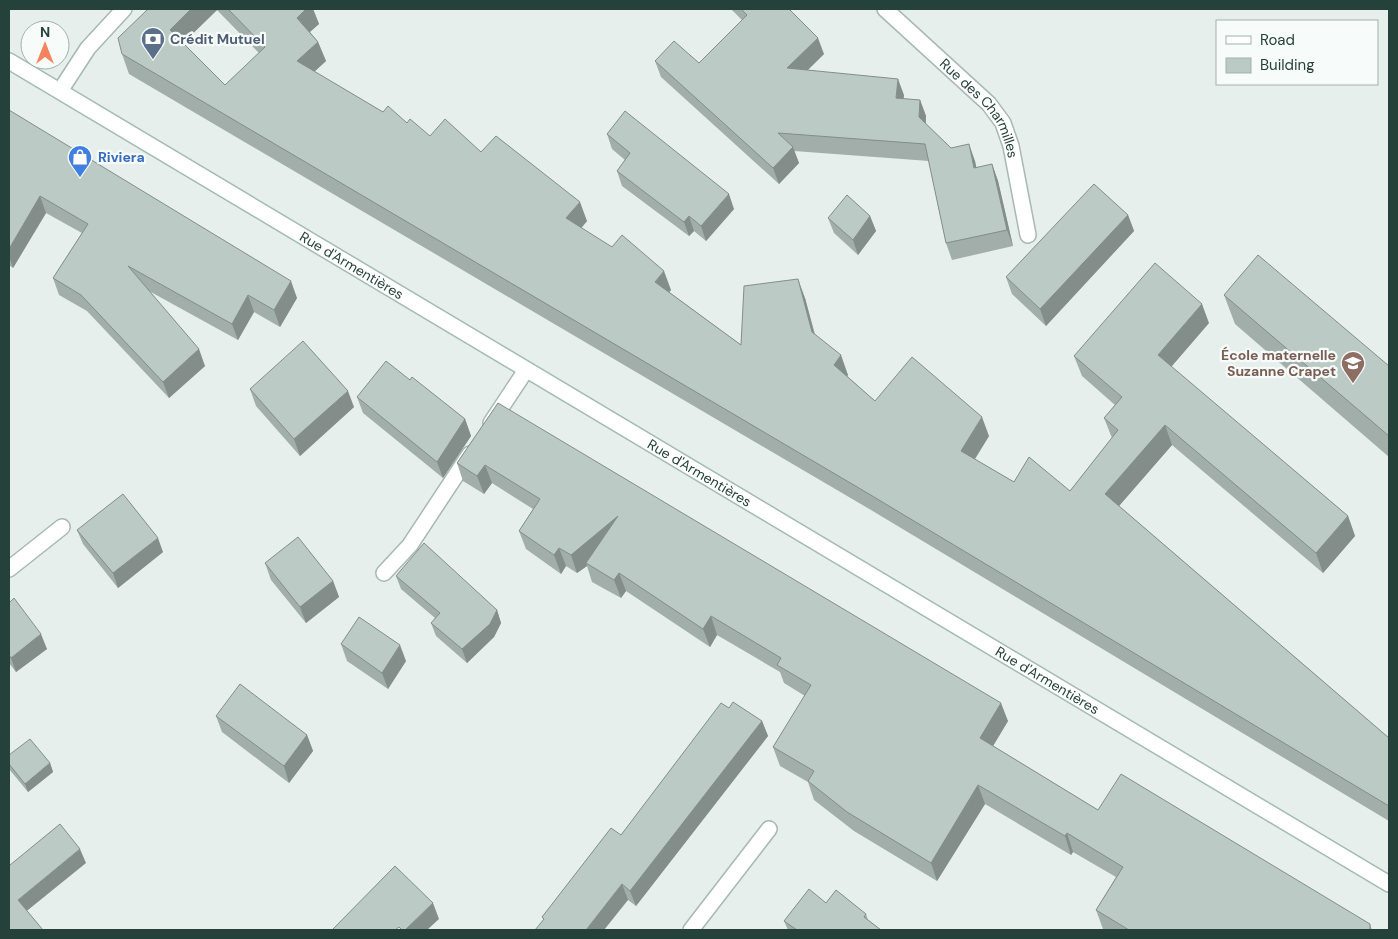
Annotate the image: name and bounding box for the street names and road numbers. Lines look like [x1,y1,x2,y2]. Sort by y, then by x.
street label: Rue des Charmilles [936,54,1022,159]
street label: Rue d'Armentières [296,227,407,303]
street label: Rue d'Armentières [644,435,755,511]
street label: Rue d'Armentières [992,642,1103,718]

